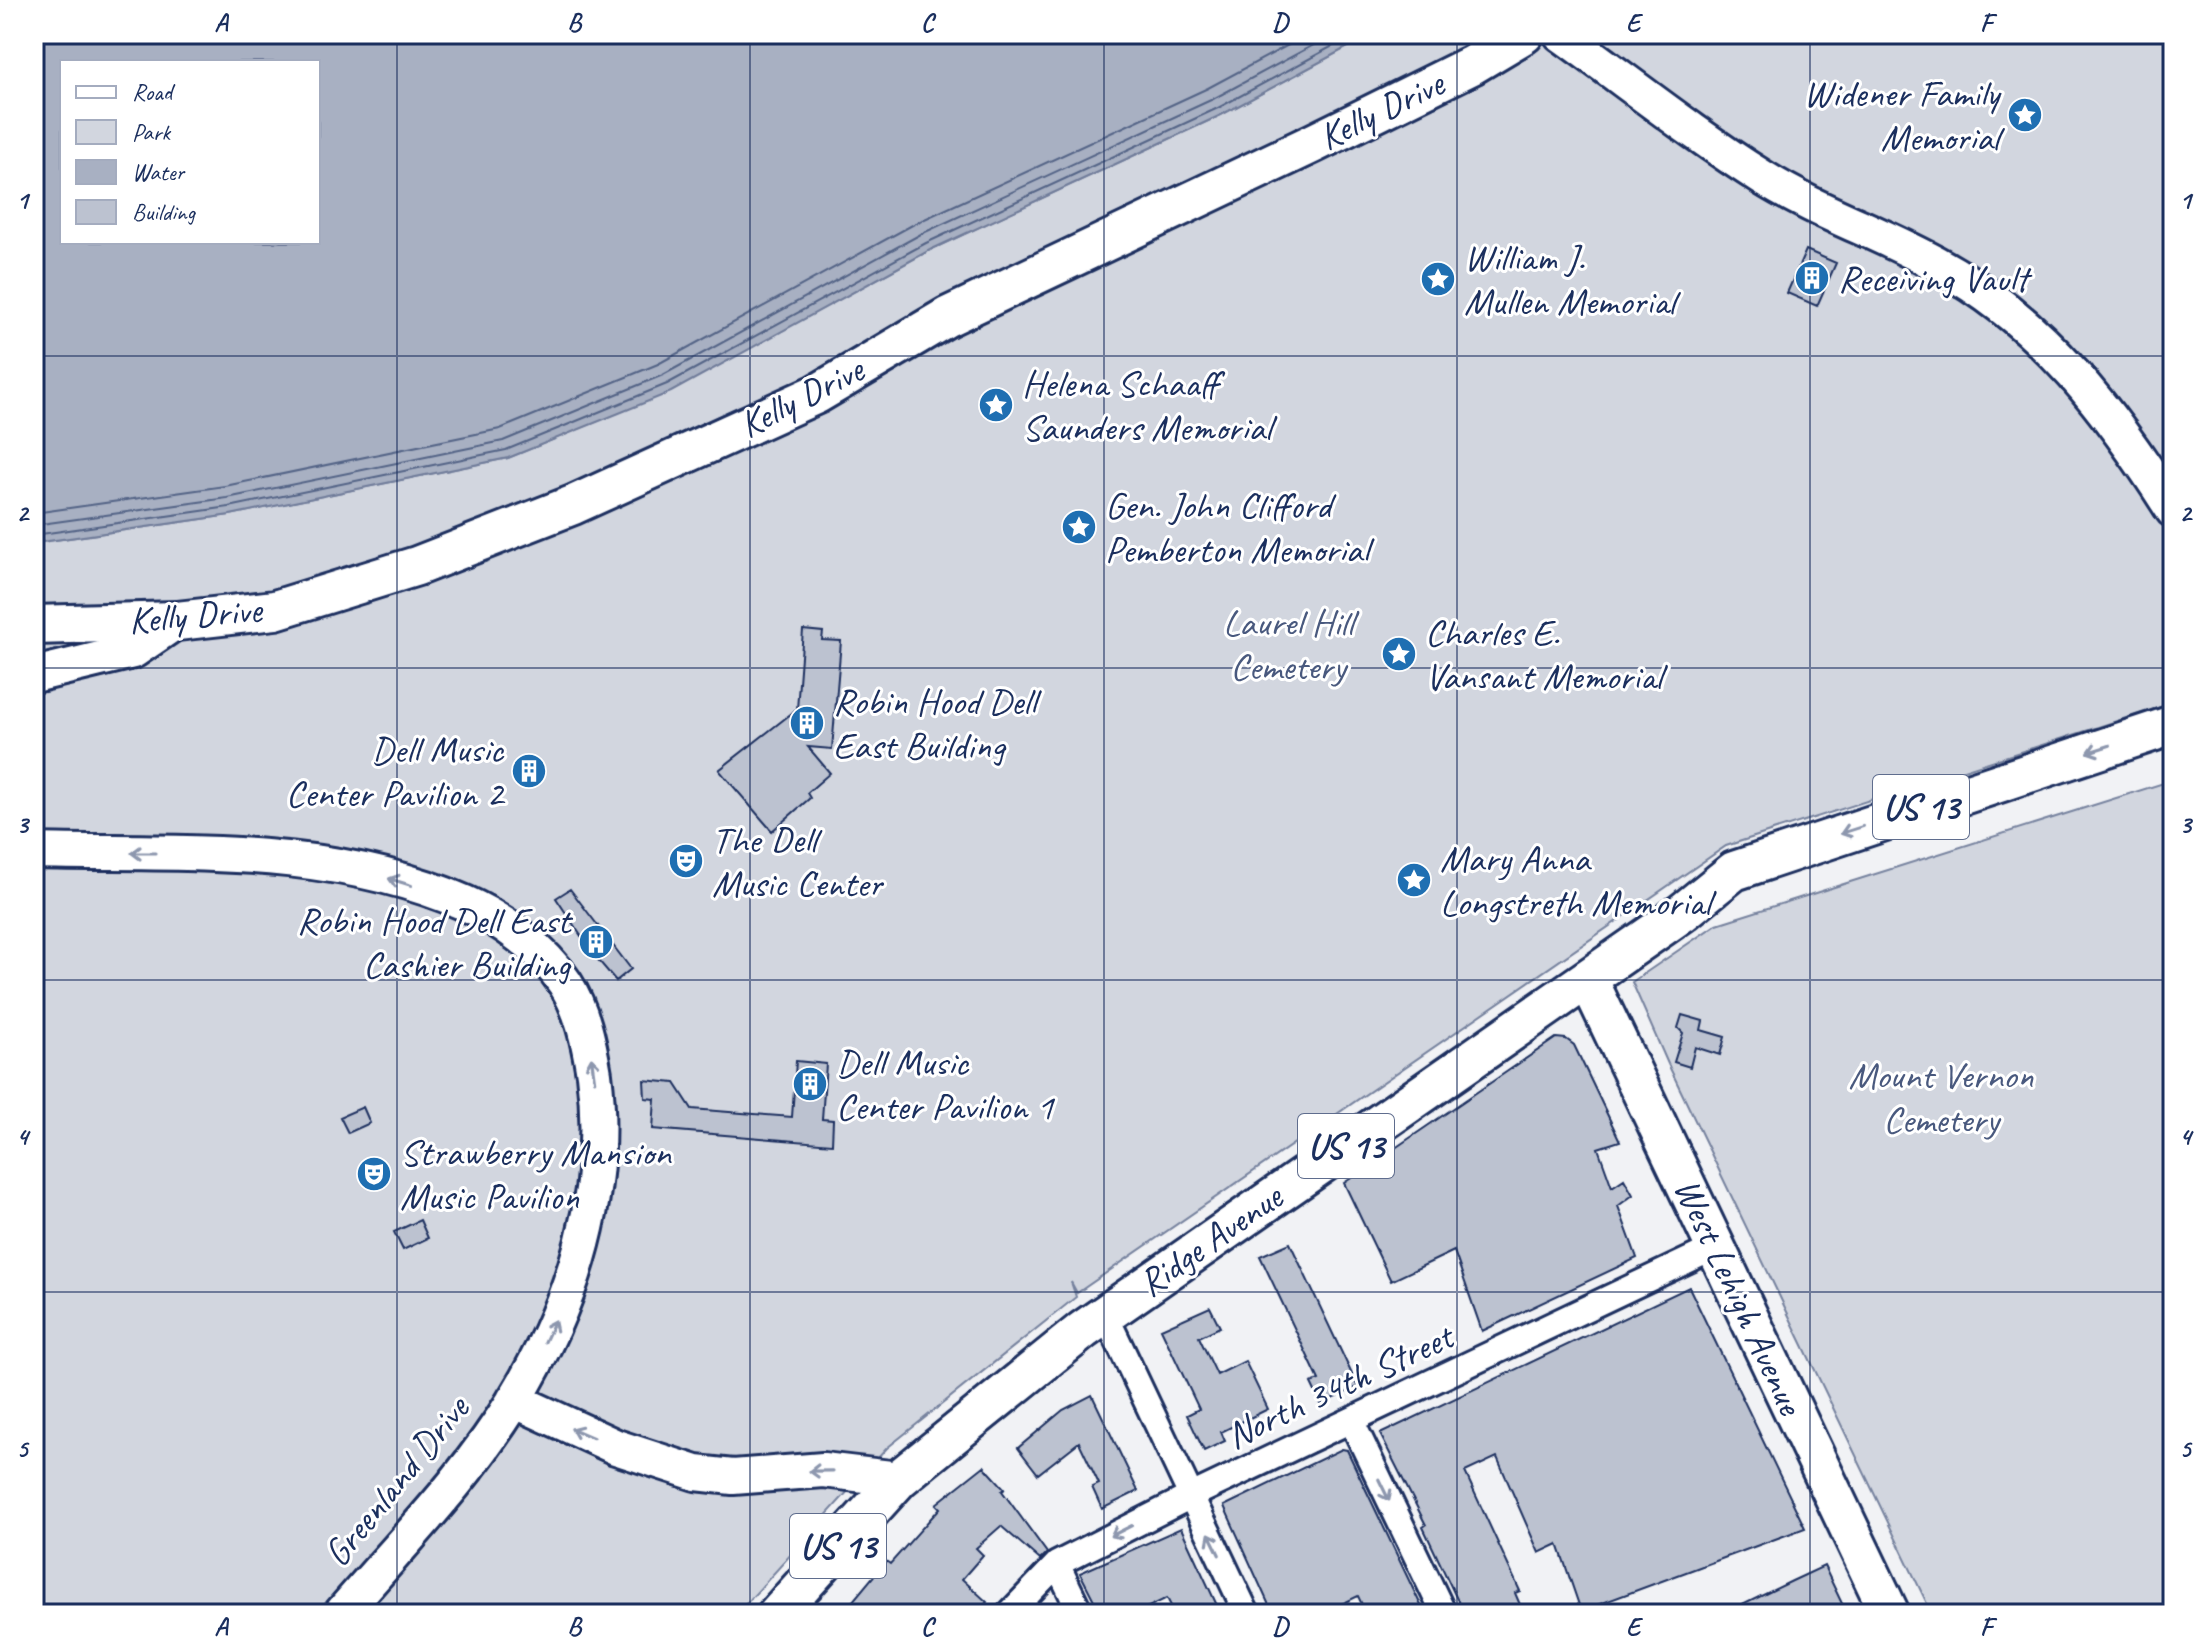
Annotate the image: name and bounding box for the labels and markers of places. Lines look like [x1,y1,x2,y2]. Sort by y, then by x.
place label: Widener Family Memorial [1803,70,2006,161]
place icon: Widener Family Memorial [2006,96,2044,134]
place label: William J. Mullen Memorial [1464,234,1681,325]
place label: Receiving Vault [1838,255,2033,302]
building icon: Receiving Vault [1793,259,1831,297]
place icon: William J. Mullen Memorial [1419,260,1457,298]
place label: Helena Schaaff Saunders Memorial [1022,360,1278,451]
place icon: Helena Schaaff Saunders Memorial [977,386,1015,424]
place label: Gen. John Clifford Pemberton Memorial [1105,482,1375,573]
place icon: Gen. John Clifford Pemberton Memorial [1060,508,1098,546]
place label: Charles E. Vansant Memorial [1425,609,1668,700]
place icon: Charles E. Vansant Memorial [1380,635,1418,673]
place label: Robin Hood Dell East Building [833,678,1042,769]
building icon: Robin Hood Dell East Building [788,704,826,742]
place label: Dell Music Center Pavilion 2 [286,726,506,817]
building icon: Dell Music Center Pavilion 2 [510,752,548,790]
place label: The Dell Music Center [712,816,884,907]
place label: Mary Anna Longstreth Memorial [1440,835,1717,926]
theatre icon: The Dell Music Center [667,842,705,880]
place icon: Mary Anna Longstreth Memorial [1395,861,1433,899]
place label: Robin Hood Dell East Cashier Building [297,897,573,988]
building icon: Robin Hood Dell East Cashier Building [577,923,615,961]
place label: Dell Music Center Pavilion 1 [836,1039,1055,1130]
building icon: Dell Music Center Pavilion 1 [791,1065,829,1103]
place label: Strawberry Mansion Music Pavilion [400,1129,673,1220]
theatre icon: Strawberry Mansion Music Pavilion [355,1155,393,1193]

